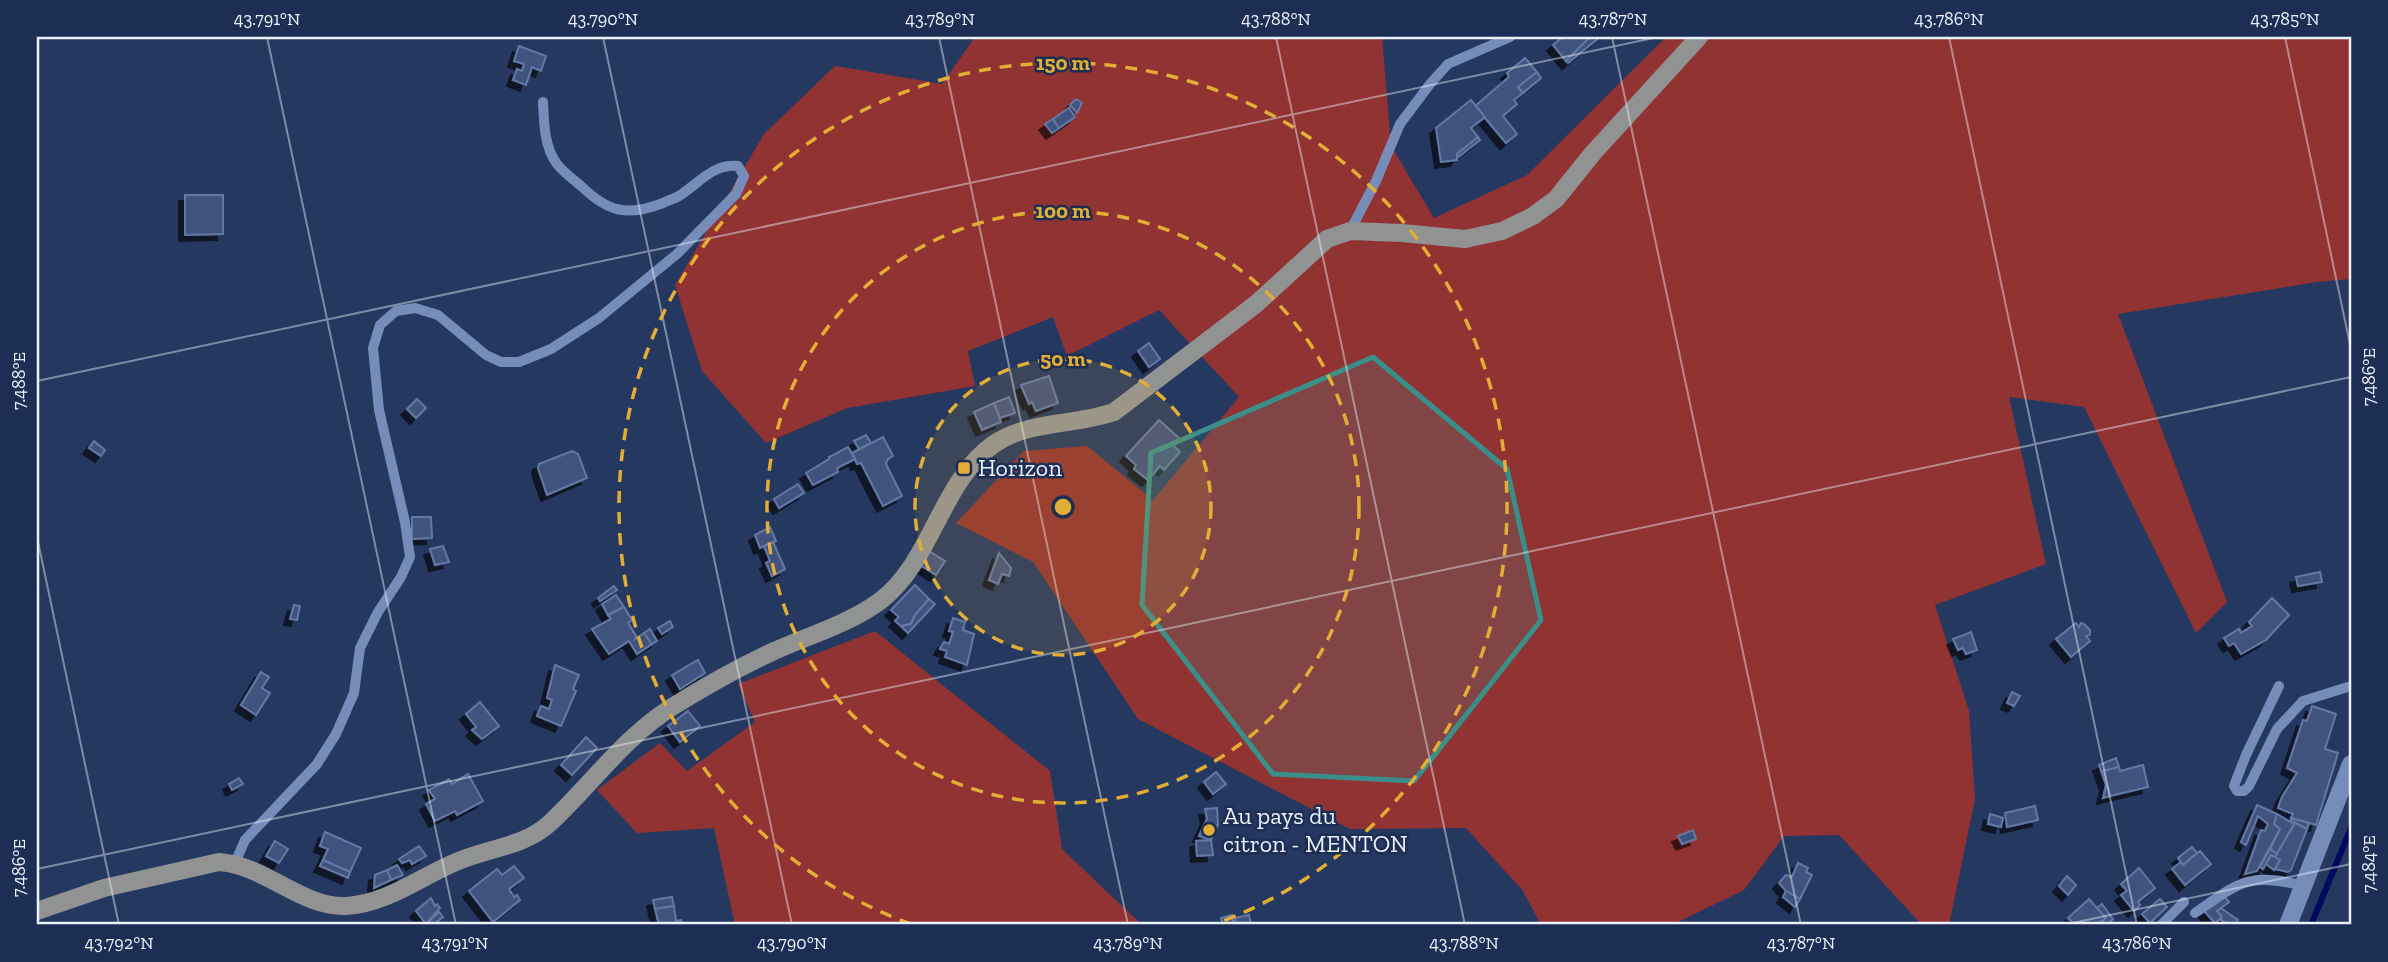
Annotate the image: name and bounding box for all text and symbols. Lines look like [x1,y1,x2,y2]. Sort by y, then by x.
text: 43.791°N [234,8,300,30]
text: 43.790°N [568,8,638,30]
text: 43.789°N [905,8,975,30]
text: 43.788°N [1241,8,1311,30]
text: 43.787°N [1579,8,1647,30]
text: 43.786°N [1914,8,1984,30]
text: 43.785°N [2250,8,2320,30]
text: 150 m [1036,50,1091,75]
text: 100 m [1036,198,1091,223]
text: 50 m [1040,346,1086,371]
text: 7.486°E [2358,348,2380,406]
text: 7.488°E [8,352,30,410]
place label: Horizon [978,453,1062,482]
marker: Horizon [956,460,972,476]
centre of rings [1051,495,1075,519]
place label: Au pays du citron - MENTON [1223,801,1408,858]
marker: Au pays du citron - MENTON [1201,822,1217,838]
text: 7.484°E [2358,835,2380,893]
text: 7.486°E [8,839,30,897]
text: 43.792°N [84,932,154,954]
text: 43.791°N [422,932,488,954]
text: 43.790°N [757,932,827,954]
text: 43.789°N [1093,932,1163,954]
text: 43.788°N [1429,932,1499,954]
text: 43.787°N [1767,932,1835,954]
text: 43.786°N [2102,932,2172,954]

